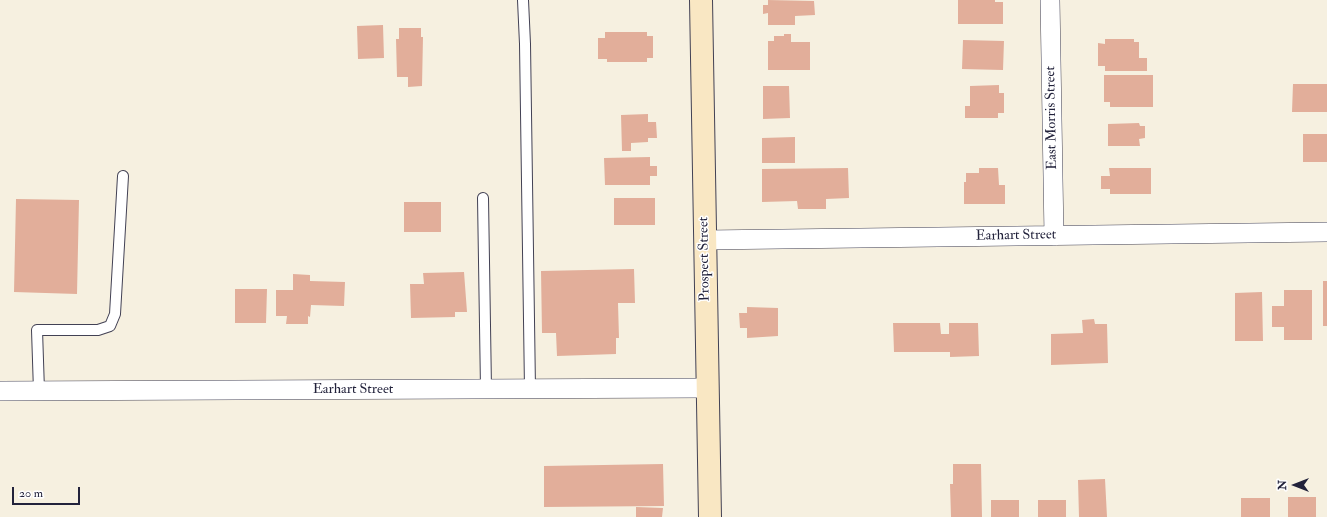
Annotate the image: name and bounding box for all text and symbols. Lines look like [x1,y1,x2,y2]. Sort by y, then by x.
street label: East Morris Street [1043,66,1061,170]
street label: Prospect Street [696,217,714,301]
street label: Earhart Street [976,227,1056,245]
street label: Earhart Street [313,382,393,398]
north arrow [1275,465,1315,505]
scale bar [14,479,82,505]
text: N [1276,480,1289,490]
text: 20 m [19,486,43,501]

